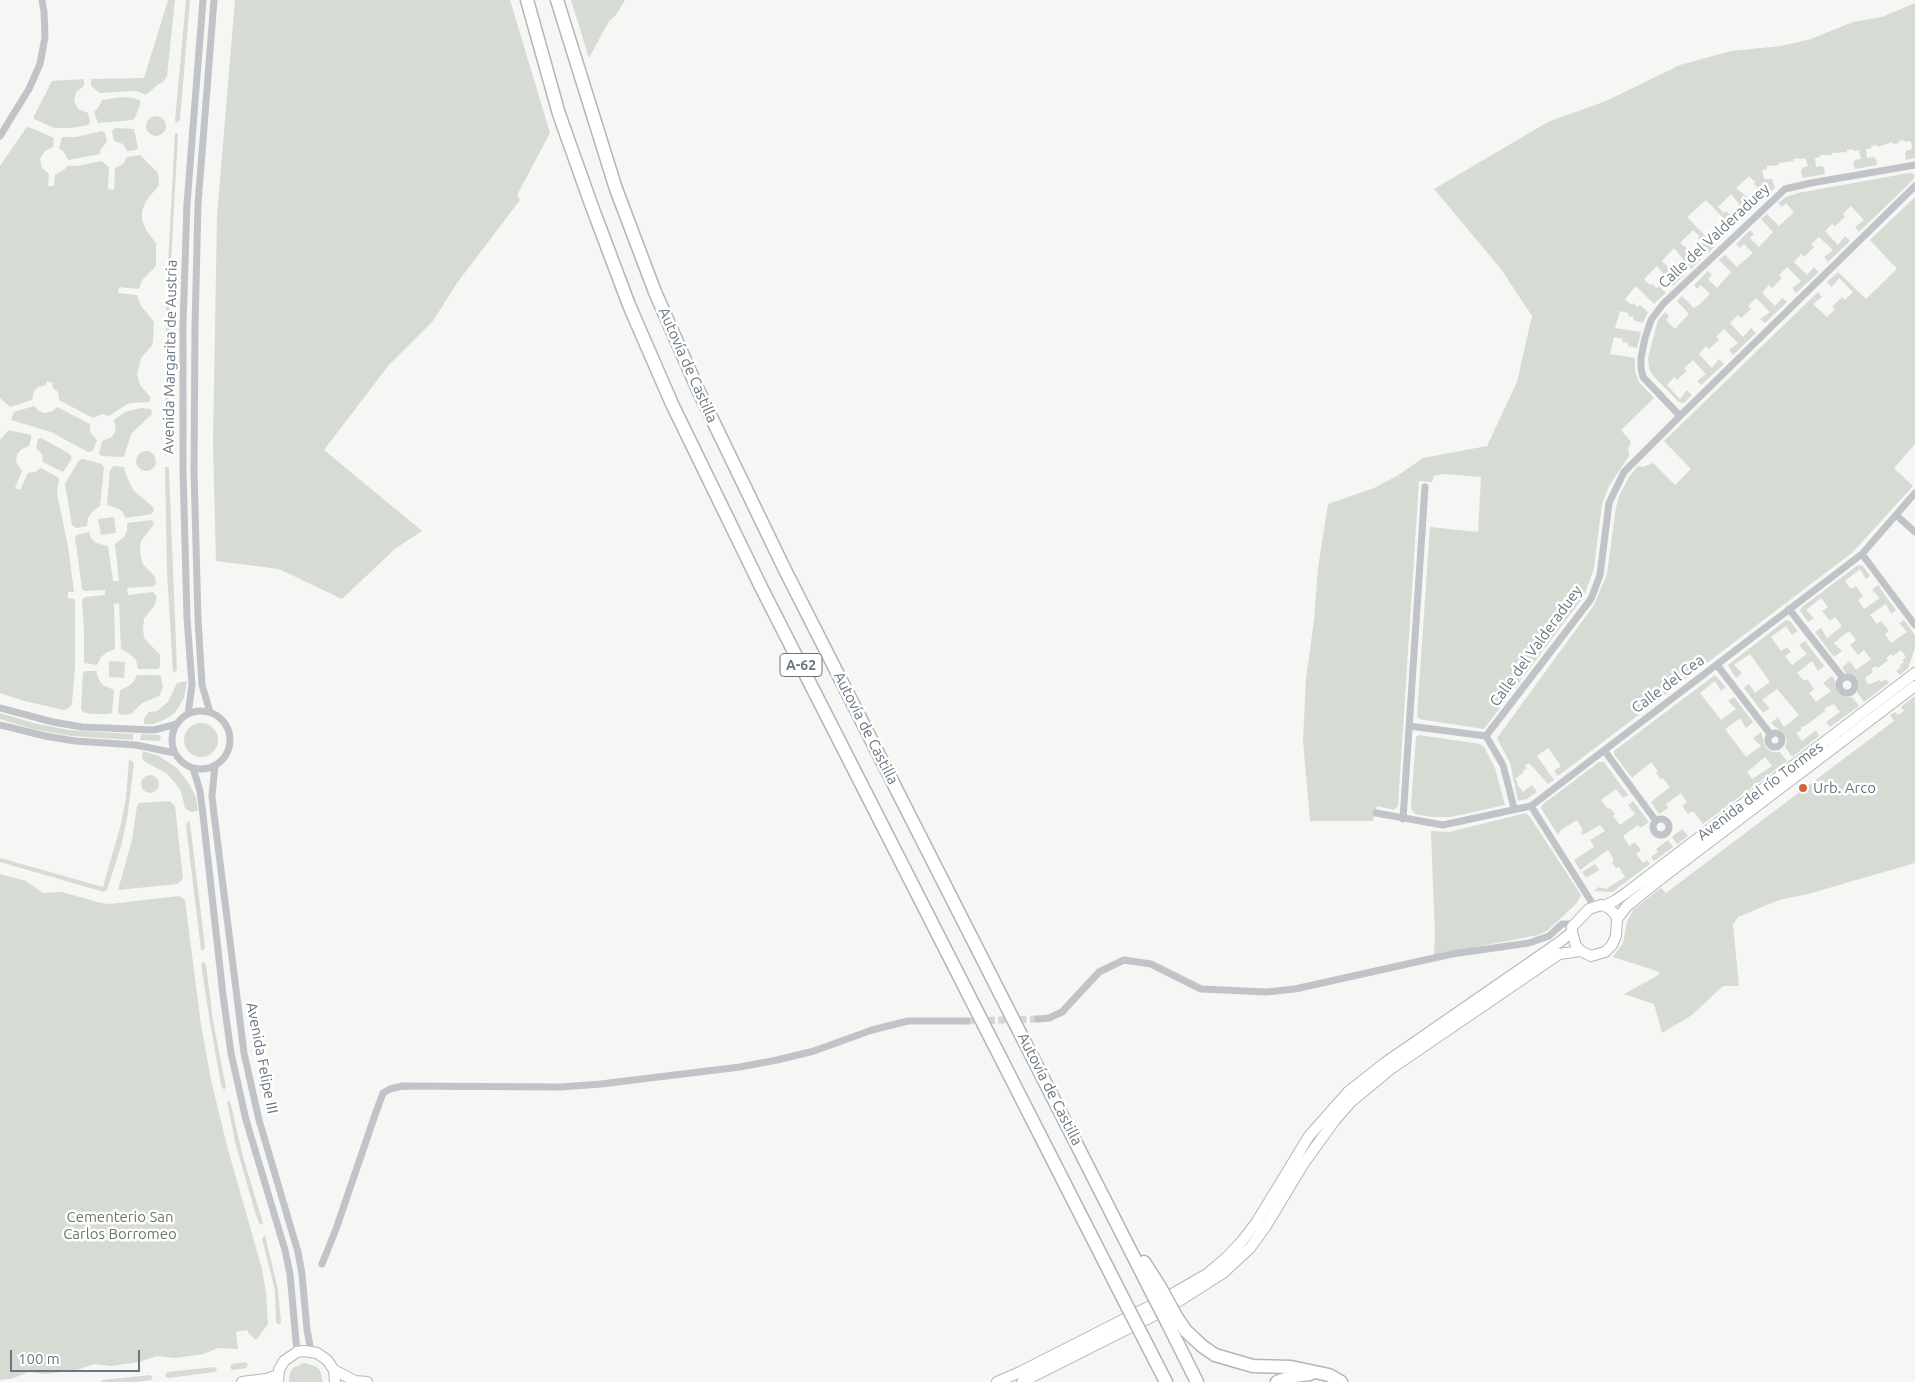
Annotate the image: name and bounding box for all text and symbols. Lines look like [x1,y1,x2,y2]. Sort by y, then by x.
street label: Calle del Valderaduey [1655,180,1773,292]
street label: Avenida Margarita de Austria [159,260,181,454]
street label: Autovía de Castilla [655,305,721,425]
street label: Calle del Valderaduey [1486,582,1586,710]
street label: Calle del Cea [1628,651,1708,717]
road number: A-62 [780,654,822,676]
street label: Autovía de Castilla [830,669,902,787]
street label: Avenida del río Tormes [1693,738,1827,844]
place label: Urb. Arco [1813,779,1876,797]
marker: Urb. Arco [1797,782,1809,794]
street label: Avenida Felipe III [242,1001,282,1115]
street label: Autovía de Castilla [1014,1030,1086,1148]
park label: Cementerio San Carlos Borromeo [63,1208,177,1243]
scale bar [12,1340,142,1372]
text: 100 m [18,1350,60,1367]

